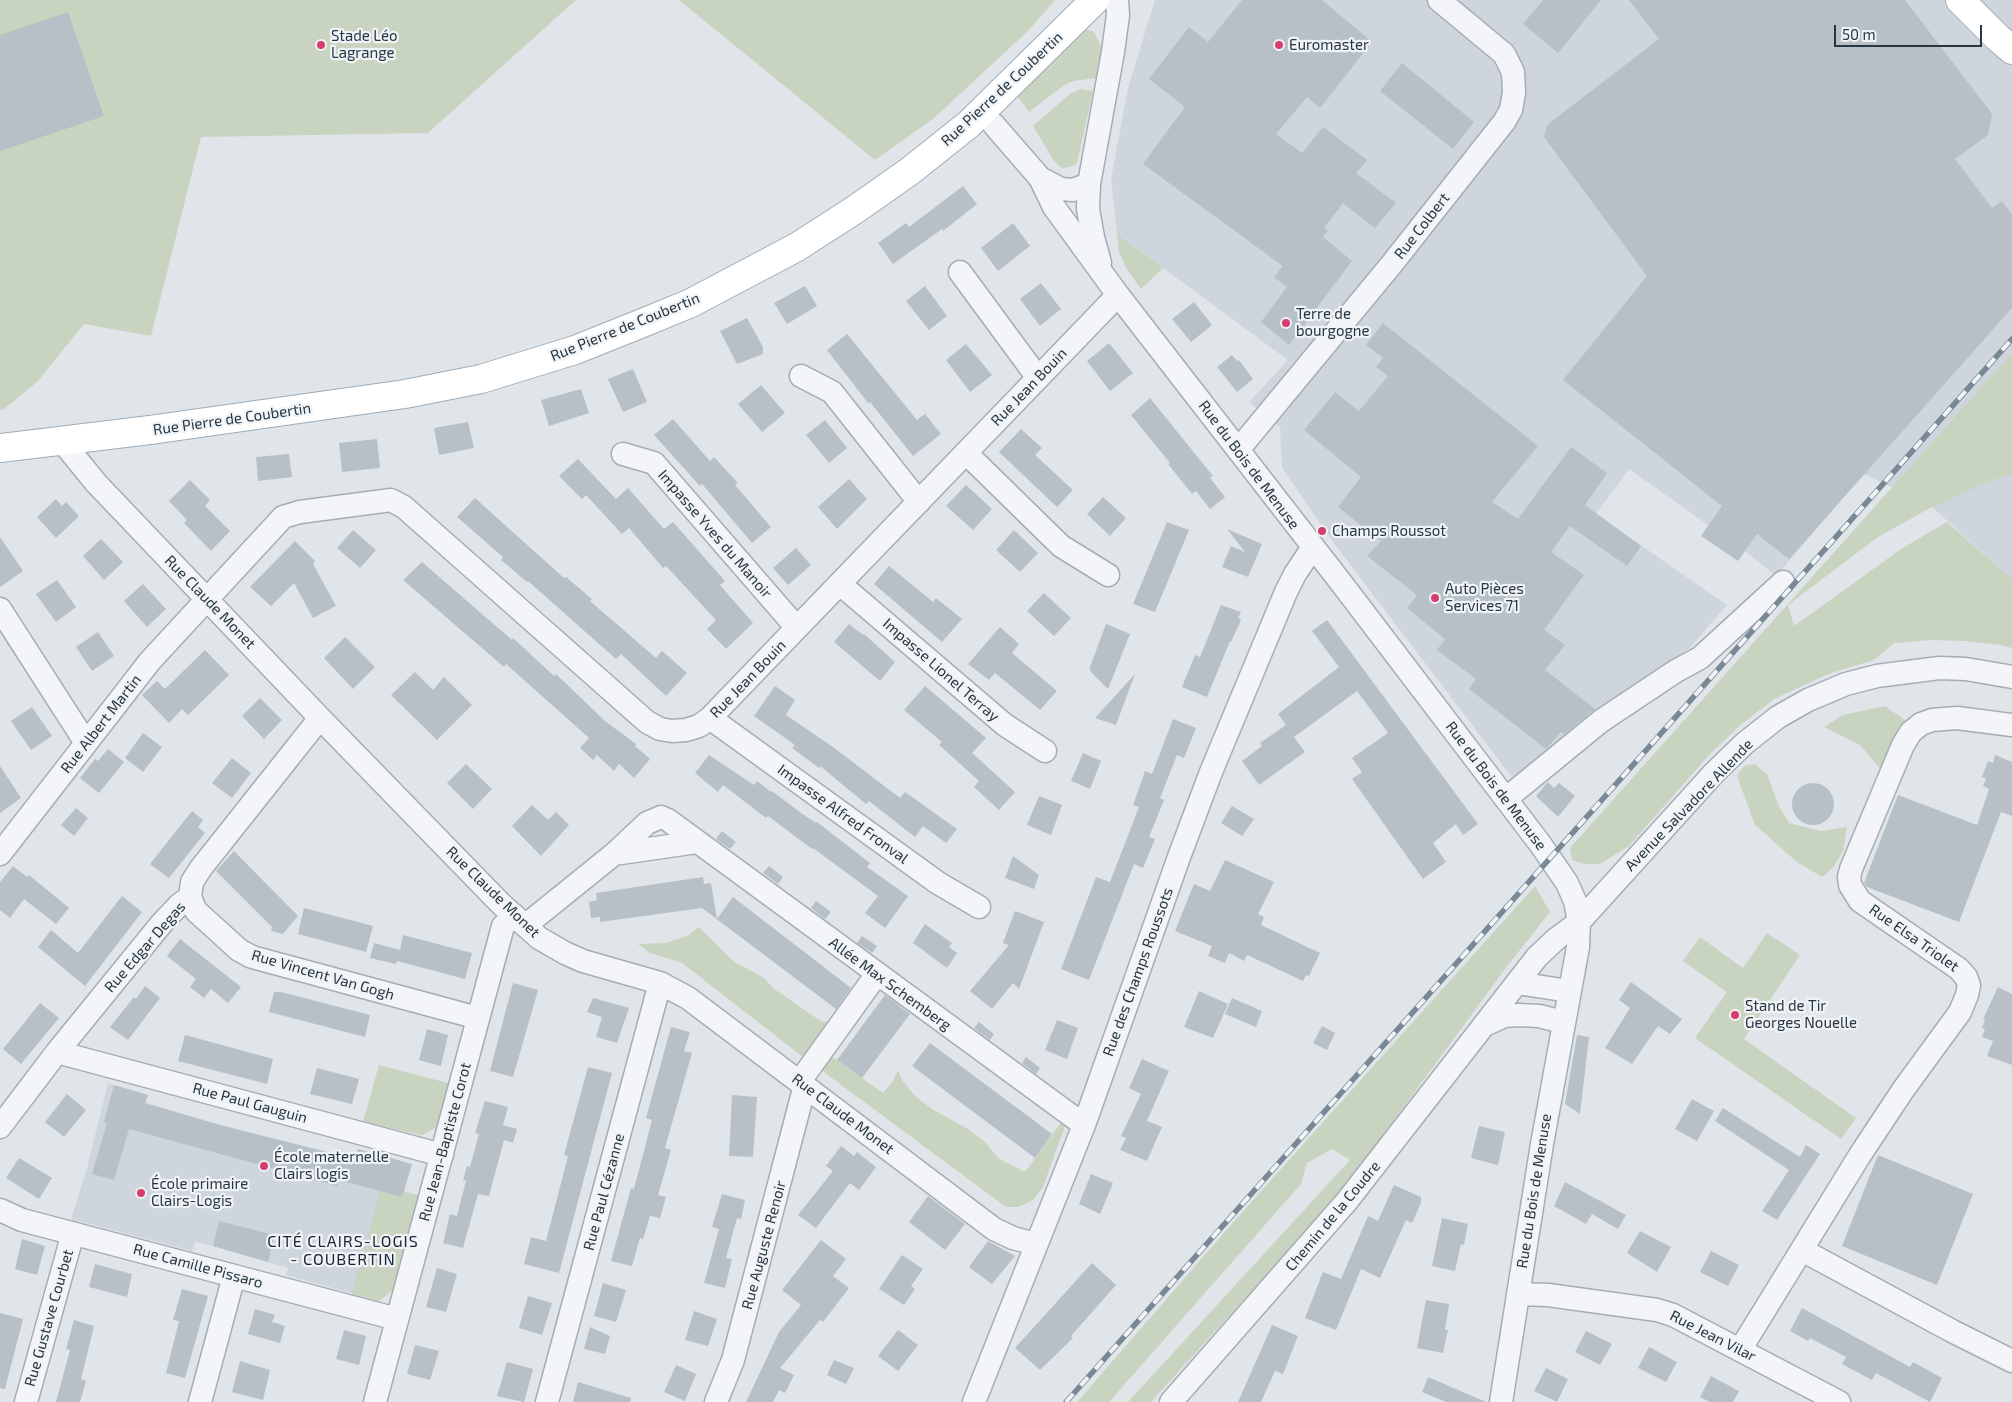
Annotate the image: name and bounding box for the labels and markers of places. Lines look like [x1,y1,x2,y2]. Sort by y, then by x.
place label: Stade Léo Lagrange [331,27,398,62]
place label: Euromaster [1289,36,1369,54]
marker: Stade Léo Lagrange [315,39,327,51]
marker: Euromaster [1273,39,1285,51]
place label: Terre de bourgogne [1296,305,1370,340]
marker: Terre de bourgogne [1280,317,1292,329]
place label: Champs Roussot [1332,522,1446,540]
marker: Champs Roussot [1316,525,1328,537]
place label: Auto Pièces Services 71 [1445,580,1524,615]
marker: Auto Pièces Services 71 [1429,592,1441,604]
place label: Stand de Tir Georges Nouelle [1745,997,1857,1032]
marker: Stand de Tir Georges Nouelle [1729,1009,1741,1021]
place label: École maternelle Clairs logis [274,1148,389,1183]
marker: École maternelle Clairs logis [258,1160,270,1172]
place label: École primaire Clairs-Logis [151,1175,248,1210]
marker: École primaire Clairs-Logis [135,1187,147,1199]

